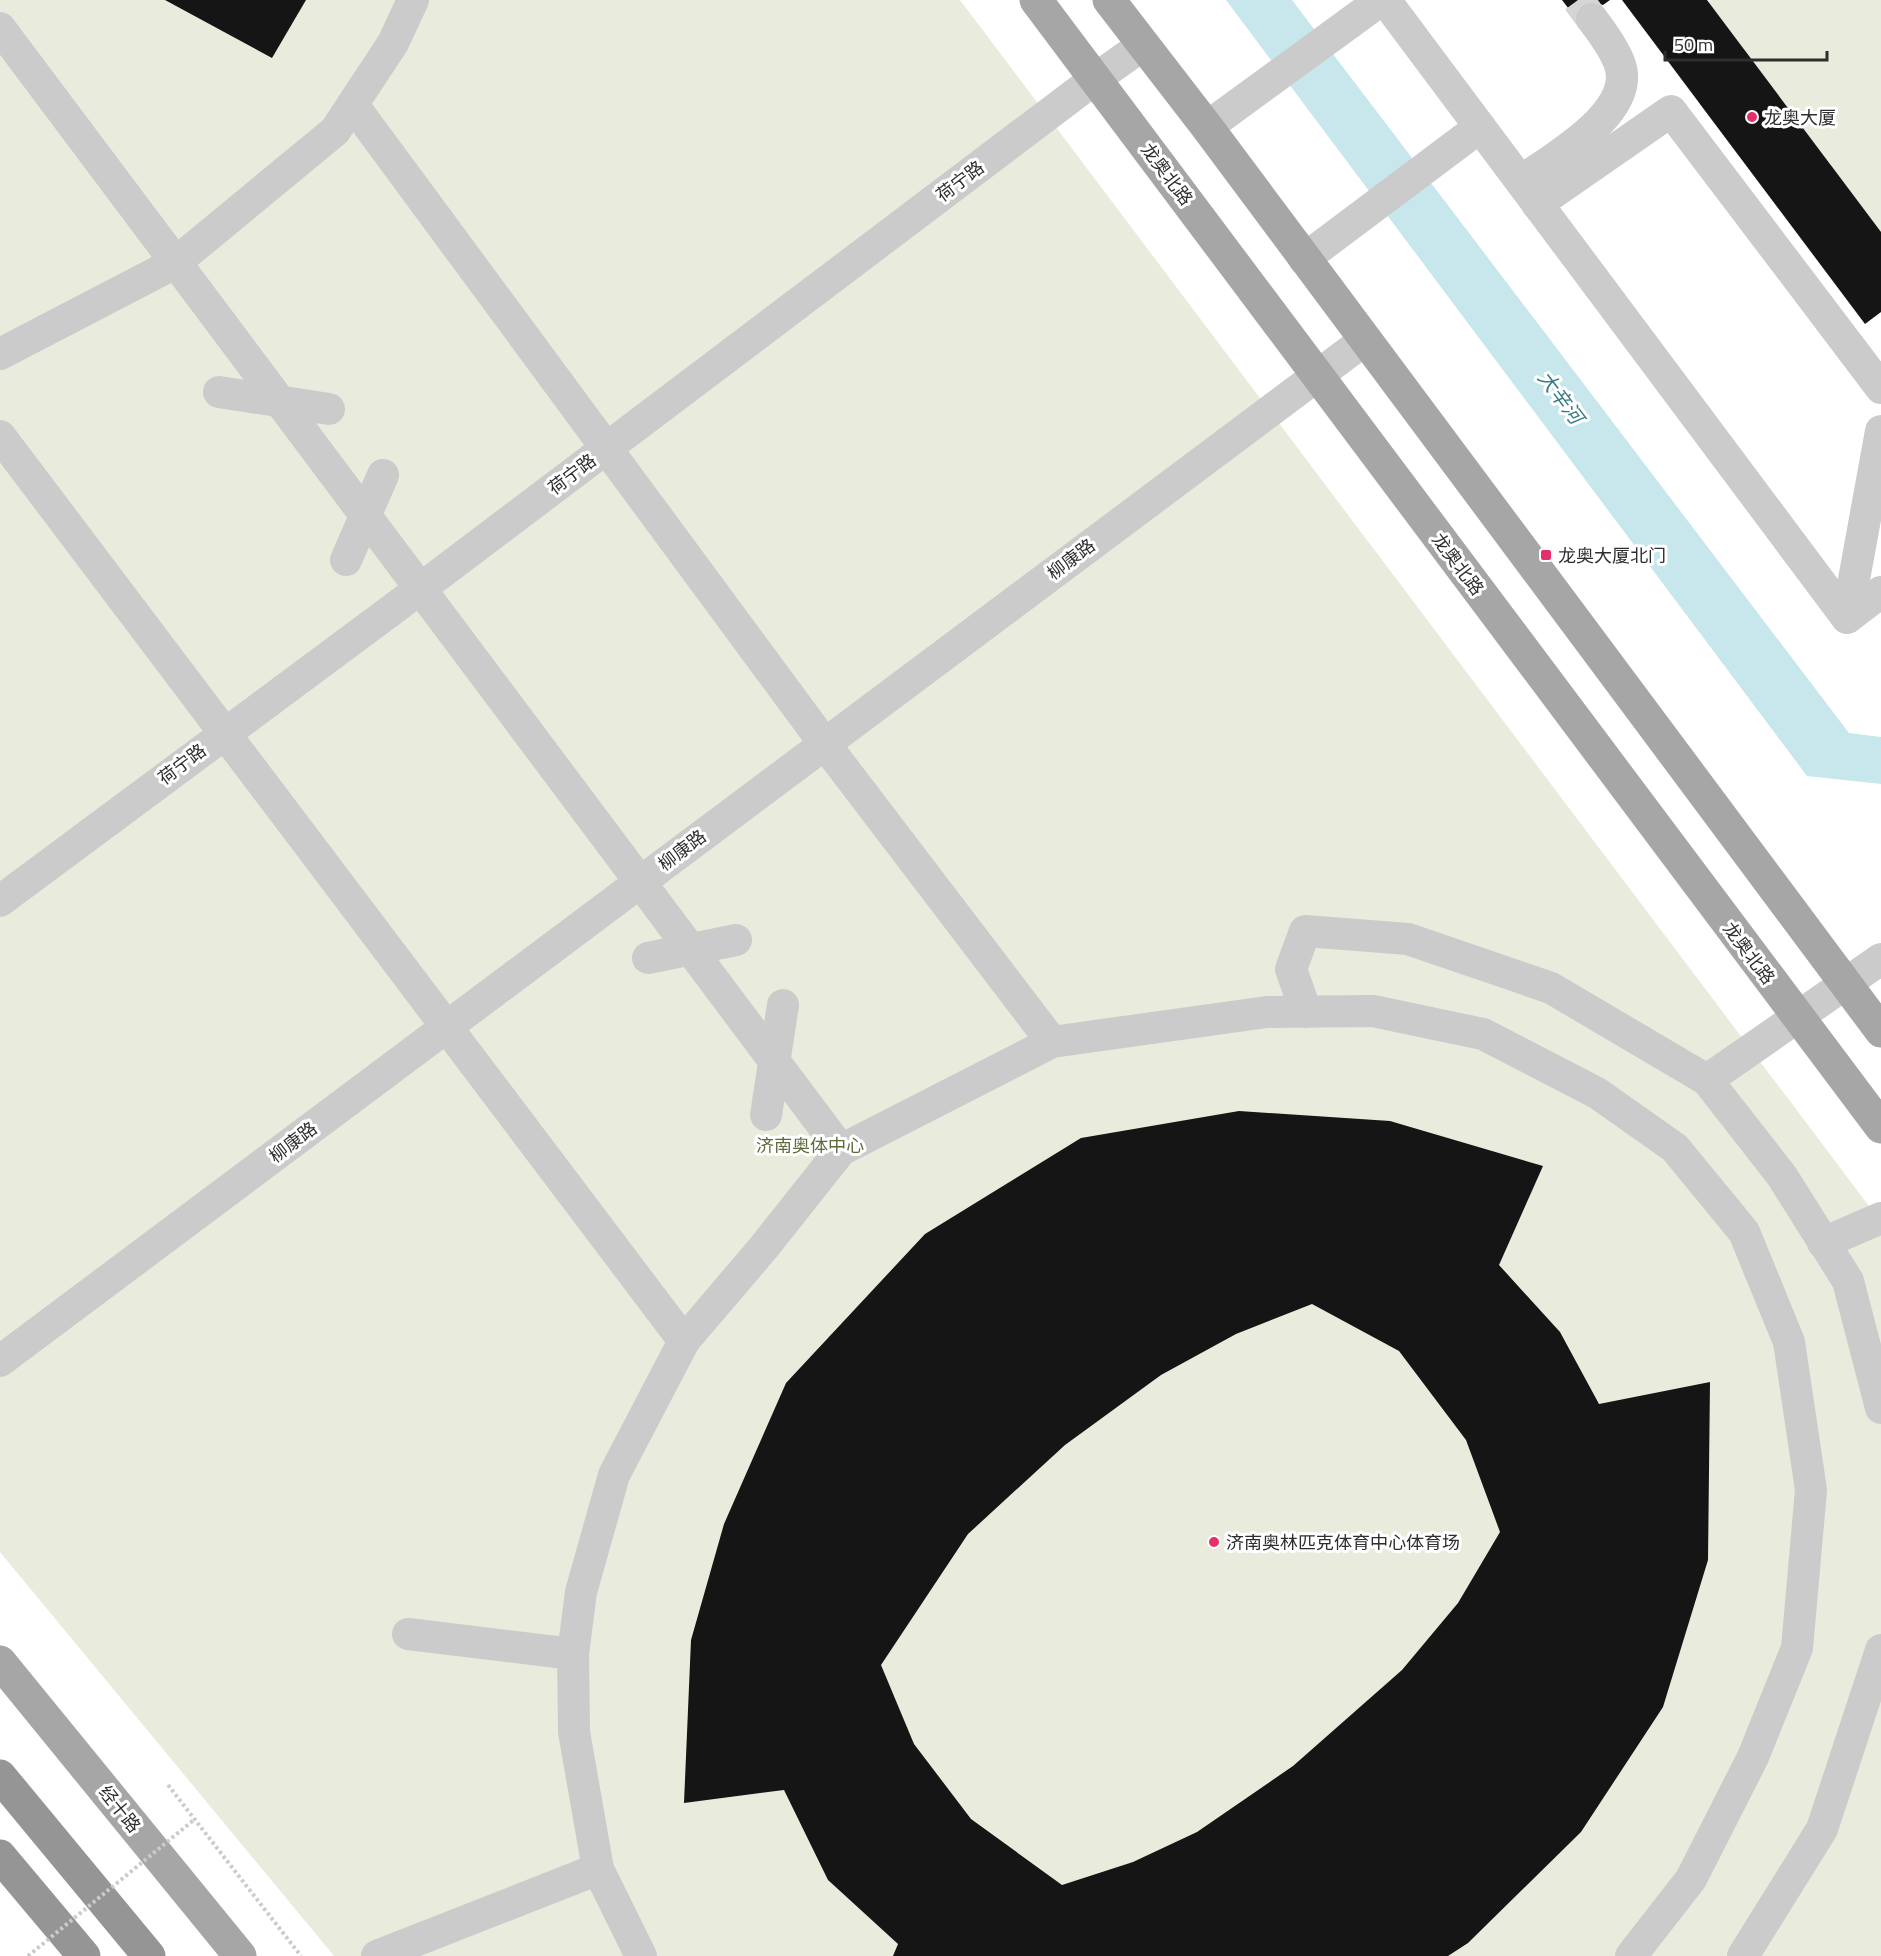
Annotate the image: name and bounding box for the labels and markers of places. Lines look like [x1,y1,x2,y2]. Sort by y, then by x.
place label: 龙奥大厦 [1764,104,1836,131]
marker: 龙奥大厦 [1745,110,1759,124]
place label: 龙奥大厦北门 [1558,542,1666,569]
marker: 龙奥大厦北门 [1539,548,1553,562]
place label: 济南奥林匹克体育中心体育场 [1226,1529,1460,1556]
marker: 济南奥林匹克体育中心体育场 [1207,1535,1221,1549]

